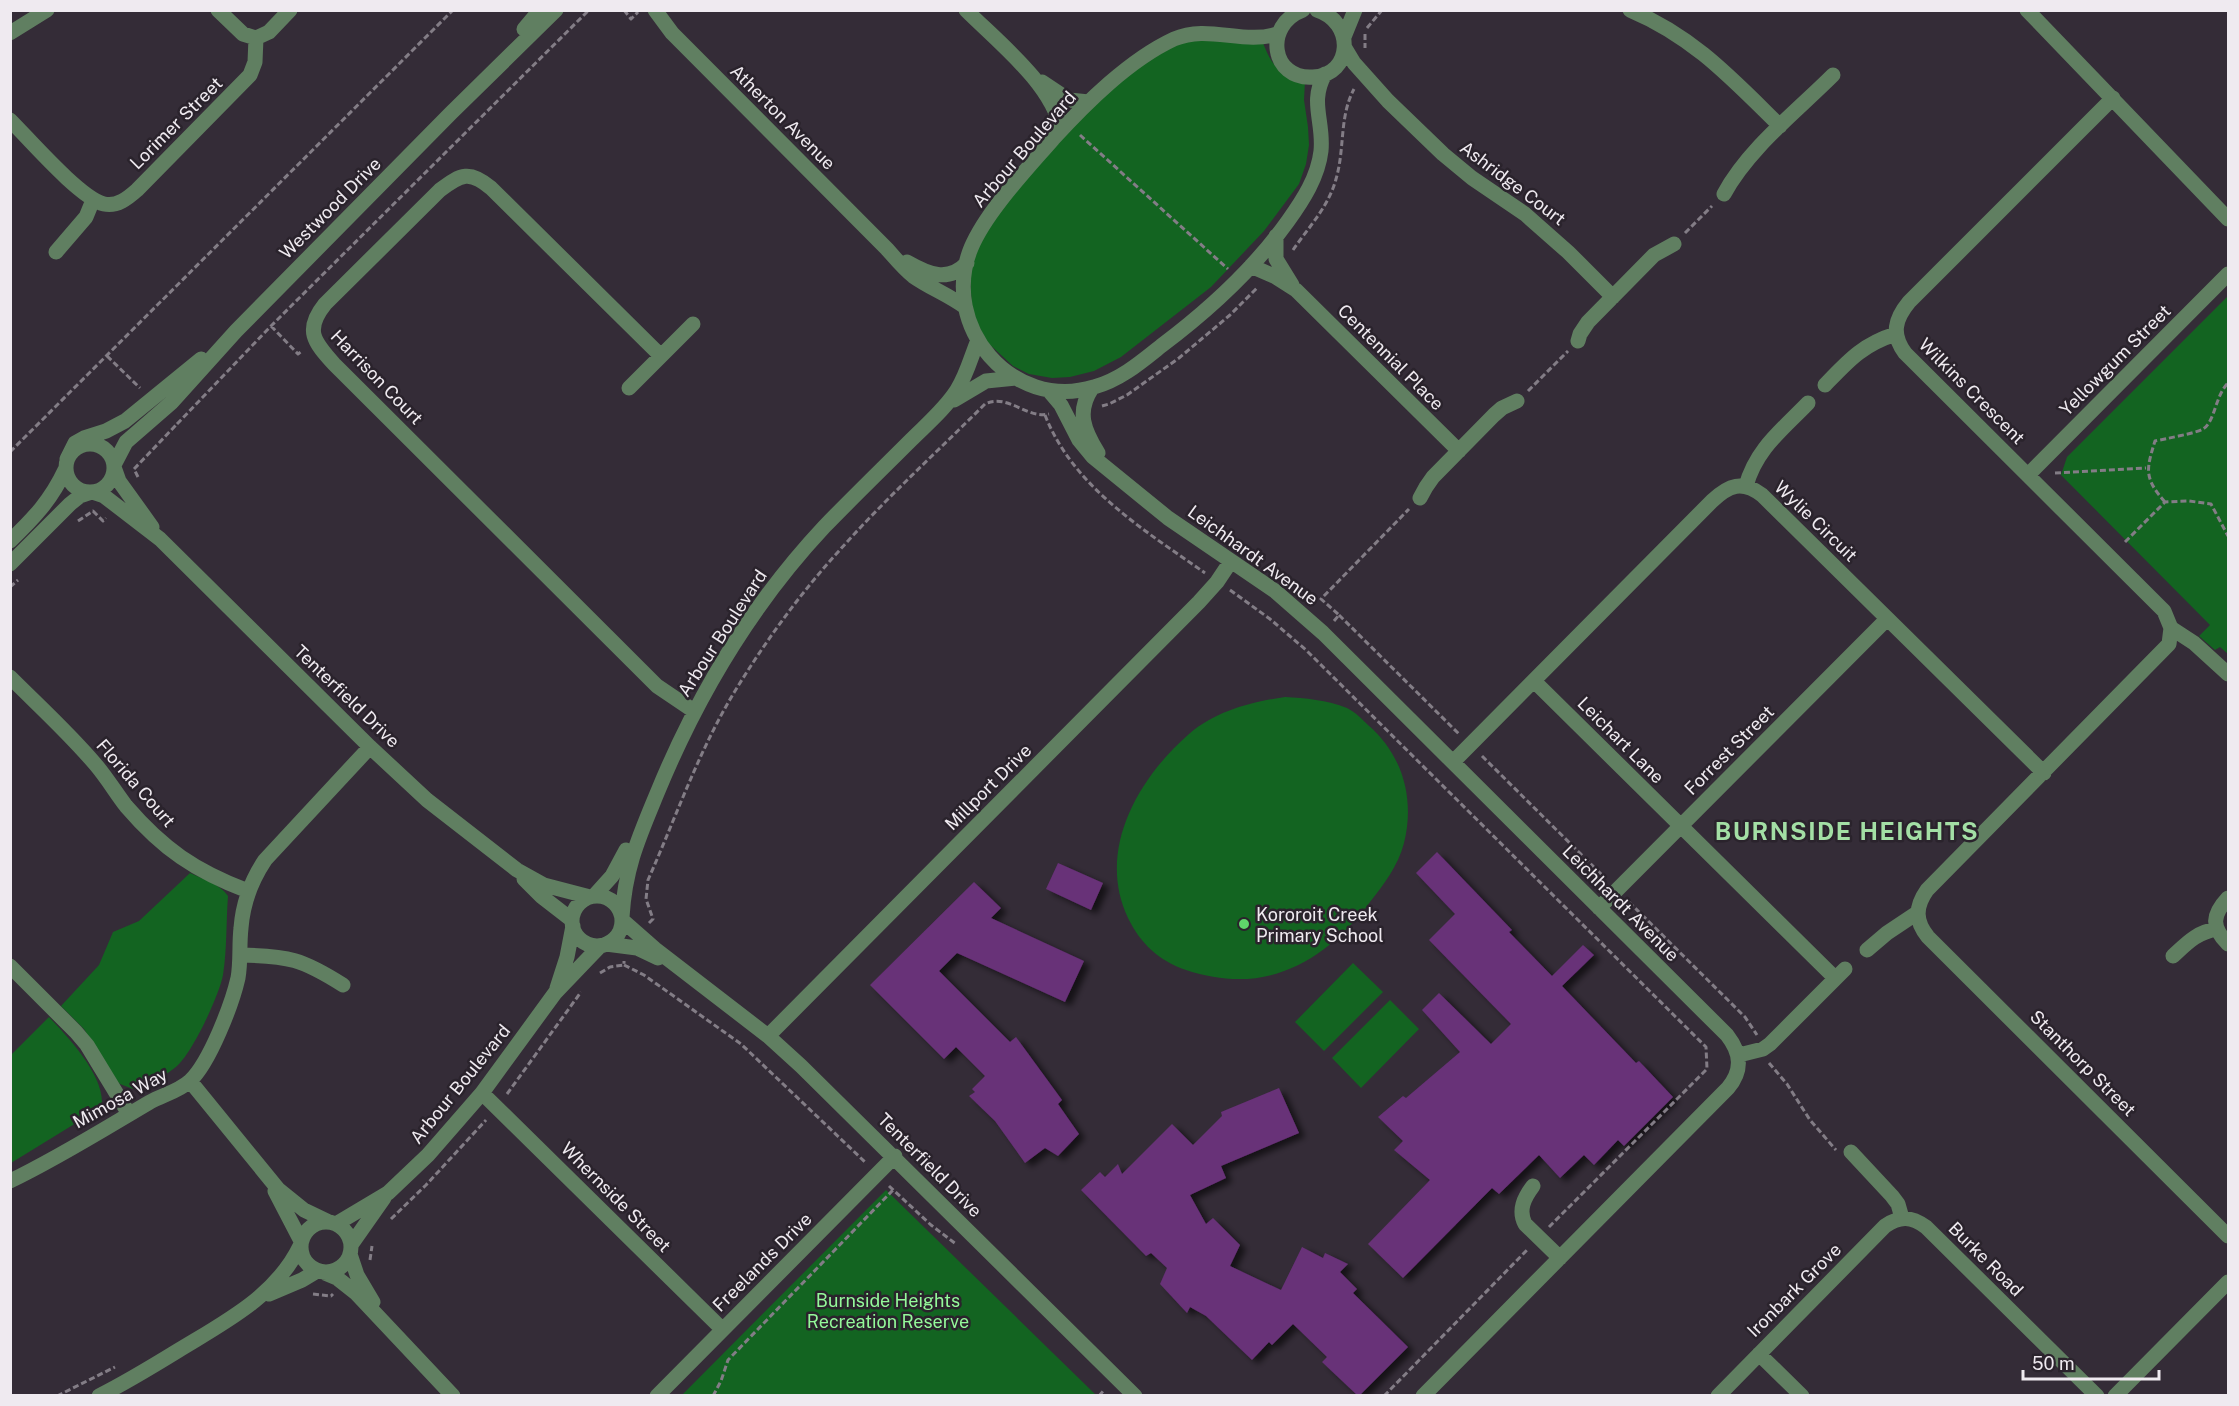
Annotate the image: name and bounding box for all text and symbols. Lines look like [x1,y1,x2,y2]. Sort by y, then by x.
street label: Atherton Avenue [726,60,840,174]
street label: Lorimer Street [126,73,226,173]
street label: Arbour Boulevard [968,87,1080,211]
street label: Ashridge Court [1456,137,1570,229]
street label: Westwood Drive [275,153,385,263]
street label: Centennial Place [1334,300,1448,414]
street label: Yellowgum Street [2055,300,2175,420]
street label: Harrison Court [327,325,427,429]
street label: Wilkins Crescent [1915,334,2029,448]
street label: Wylie Circuit [1770,476,1862,566]
street label: Leichhardt Avenue [1184,501,1322,609]
street label: Arbour Boulevard [673,566,771,700]
street label: Tenterfield Drive [290,640,404,752]
street label: Leichart Lane [1573,692,1669,788]
street label: Forrest Street [1680,701,1778,799]
street label: Florida Court [92,735,180,831]
street label: Millport Drive [941,740,1035,834]
district label: BURNSIDE HEIGHTS [1715,817,1979,845]
street label: Leichhardt Avenue [1558,840,1684,966]
place label: Kororoit Creek Primary School [1256,904,1384,946]
marker: Kororoit Creek Primary School [1237,917,1251,931]
street label: Stanthorp Street [2026,1006,2140,1120]
street label: Arbour Boulevard [406,1020,514,1148]
street label: Mimosa Way [69,1063,171,1133]
street label: Tenterfield Drive [874,1109,986,1221]
street label: Whernside Street [557,1138,675,1256]
street label: Freelands Drive [708,1208,816,1316]
street label: Burke Road [1944,1217,2028,1301]
street label: Ironbark Grove [1743,1239,1845,1341]
park label: Burnside Heights Recreation Reserve [807,1290,969,1332]
scale bar [2023,1343,2160,1381]
text: 50 m [2032,1353,2075,1374]

